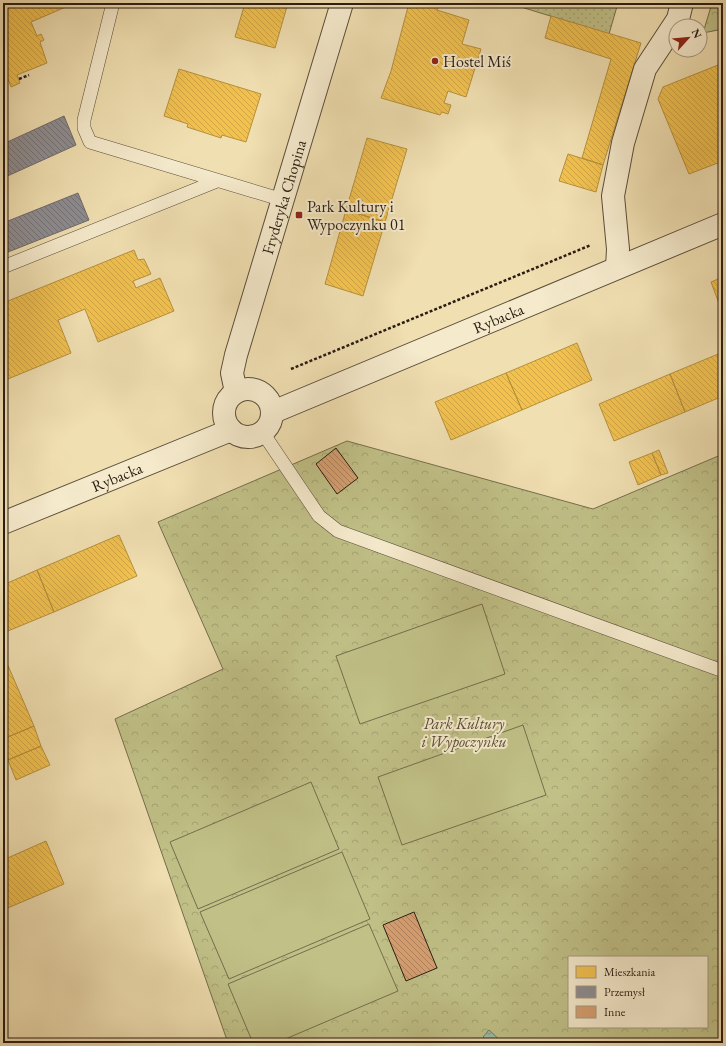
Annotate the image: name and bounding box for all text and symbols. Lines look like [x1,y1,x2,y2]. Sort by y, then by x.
north arrow [668,18,708,58]
text: N [689,26,705,41]
place label: Hostel Miś [443,51,511,72]
marker: Hostel Miś [430,56,440,66]
street label: Fryderyka Chopina [257,137,311,257]
place label: Park Kultury i Wypoczynku 01 [307,196,405,235]
marker: Park Kultury i Wypoczynku 01 [294,210,304,220]
street label: Rybacka [470,298,527,338]
street label: Rybacka [88,457,146,497]
park label: Park Kultury i Wypoczynku [421,713,507,752]
legend [568,956,708,1028]
text: Mieszkania [604,964,656,980]
text: Przemysł [604,984,645,1000]
text: Inne [604,1004,626,1020]

